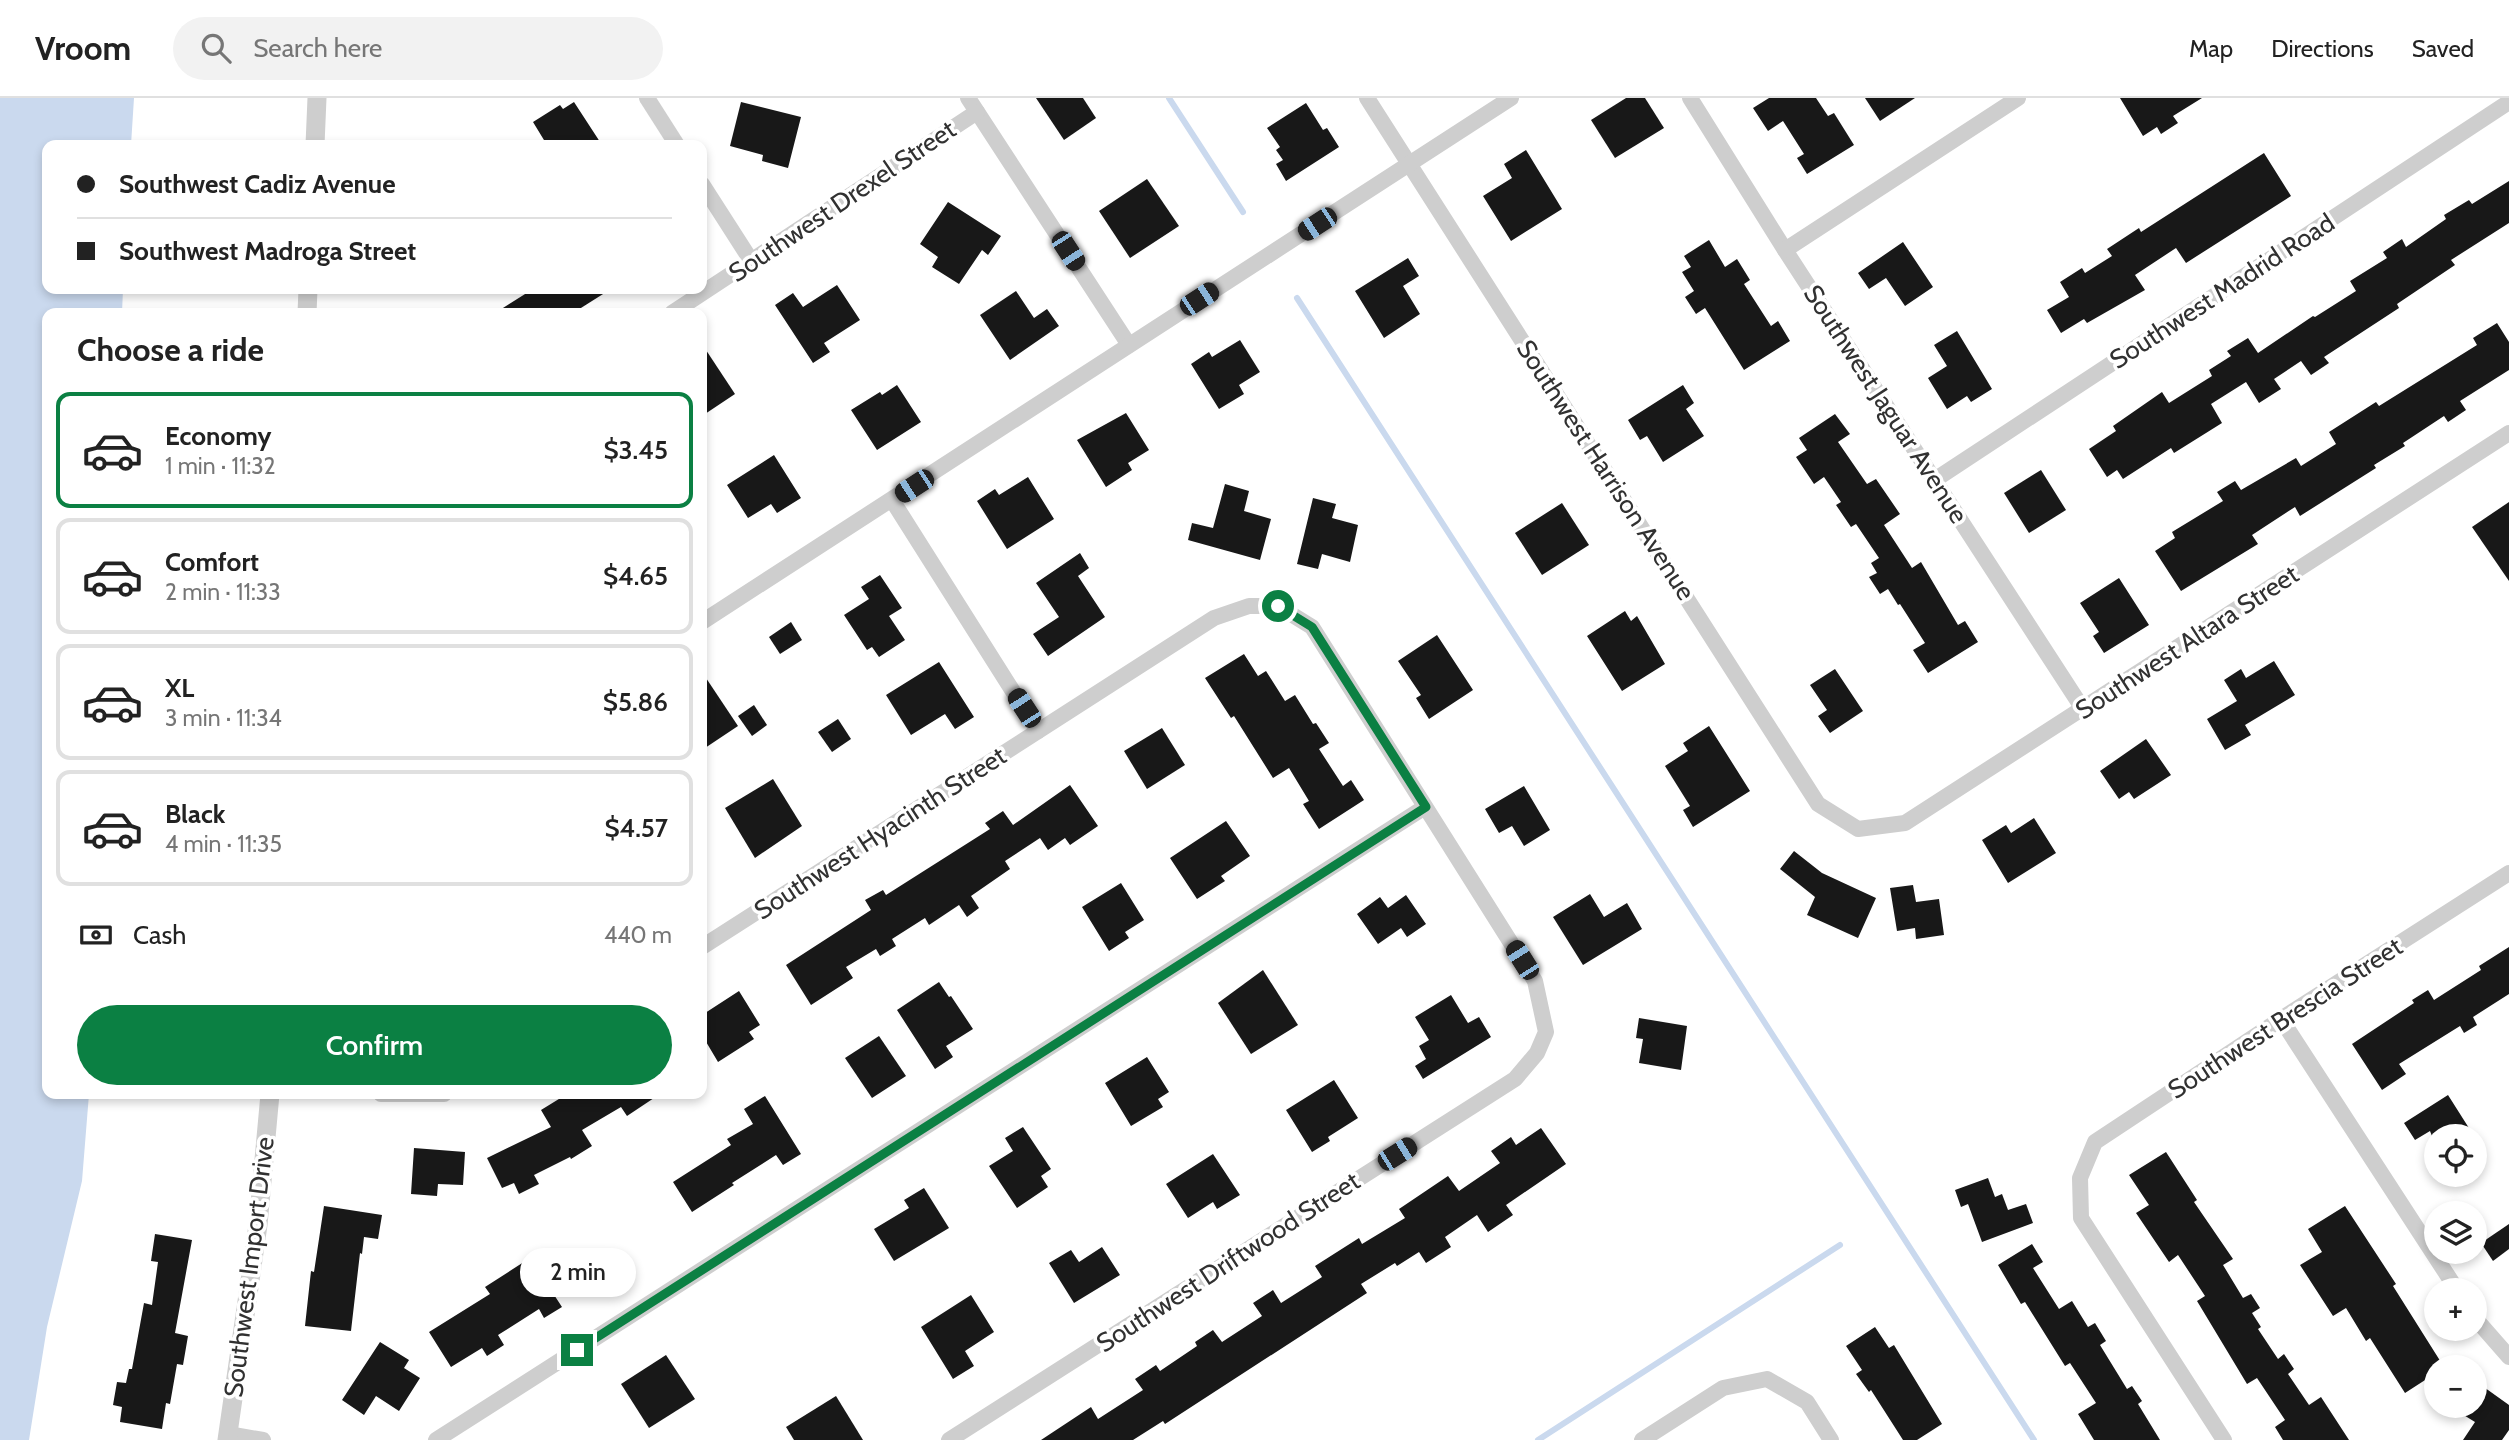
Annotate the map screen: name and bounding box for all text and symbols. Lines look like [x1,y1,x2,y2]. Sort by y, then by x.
search box [173,17,663,80]
text: Vroom [35,28,131,68]
icon: search [197,29,235,67]
text: Search here [253,32,382,64]
text: Map [2189,34,2233,63]
text: Directions [2271,34,2374,63]
text: Saved [2412,34,2474,63]
street label: Southwest Drexel Street [722,113,962,289]
text: Southwest Cadiz Avenue [119,168,396,200]
car [1294,204,1341,244]
street label: Southwest Madrid Road [2104,206,2340,376]
car [1048,228,1089,274]
text: Southwest Madroga Street [119,235,416,267]
car [1176,279,1223,319]
street label: Southwest Jaguar Avenue [1797,279,1975,529]
text: Choose a ride [77,330,264,369]
street label: Southwest Harrison Avenue [1510,334,1702,606]
icon: car [81,419,144,482]
text: Economy [165,420,271,452]
text: $3.45 [603,434,668,466]
text: 1 min · 11:32 [165,452,276,480]
car [891,466,938,506]
icon: car [81,545,144,608]
text: Comfort [165,546,259,578]
street label: Southwest Altara Street [2069,558,2305,726]
text: $4.65 [603,560,668,592]
text: 2 min · 11:33 [165,578,281,606]
route start [1262,590,1294,622]
icon: car [81,671,144,734]
text: XL [165,672,194,704]
car [1004,685,1045,731]
text: $5.86 [603,686,668,718]
text: 3 min · 11:34 [165,704,282,732]
street label: Southwest Hyacinth Street [748,739,1012,926]
icon: car [81,797,144,860]
text: Black [165,798,225,830]
text: $4.57 [604,812,668,844]
text: 4 min · 11:35 [165,830,282,858]
icon: cash [77,916,115,954]
text: Cash [133,919,186,951]
text: 440 m [604,921,672,949]
street label: Southwest Brescia Street [2162,930,2408,1106]
car [1502,937,1543,983]
button: Confirm [77,1005,672,1085]
map controls [2424,1124,2487,1418]
button: locate [2424,1124,2487,1187]
car [1374,1134,1421,1174]
street label: Southwest Import Drive [217,1135,281,1399]
street label: Southwest Driftwood Street [1090,1165,1366,1359]
button: layers [2424,1201,2487,1264]
callout: 2 min [519,1248,635,1298]
text: 2 min [550,1258,606,1286]
button: + [2424,1278,2487,1341]
route end [561,1334,593,1366]
button: − [2424,1355,2487,1418]

